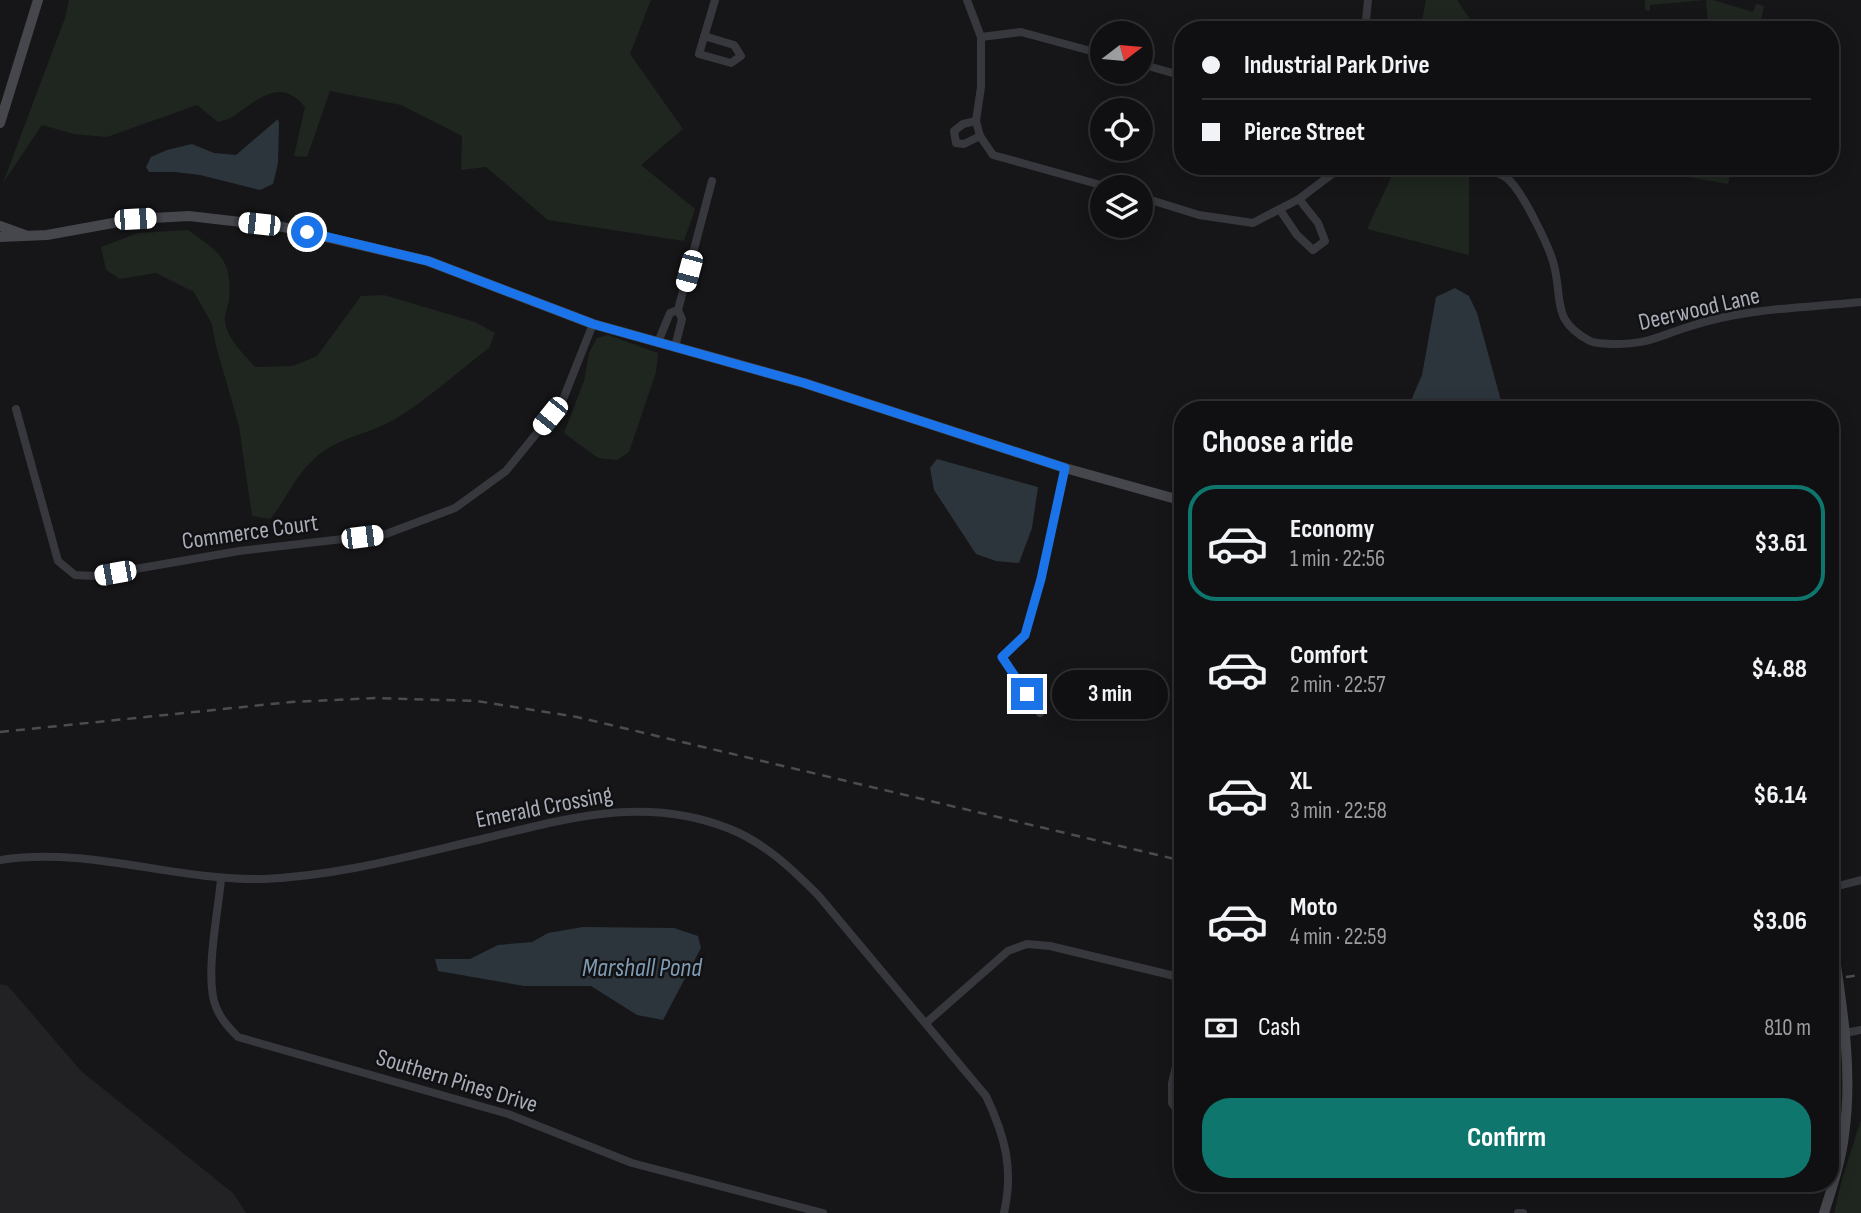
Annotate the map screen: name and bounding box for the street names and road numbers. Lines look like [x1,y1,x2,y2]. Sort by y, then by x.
street label: Deerwood Lane [1636,281,1762,337]
street label: Commerce Court [180,508,320,556]
street label: Emerald Crossing [473,780,615,834]
street label: Southern Pines Drive [373,1043,541,1119]

